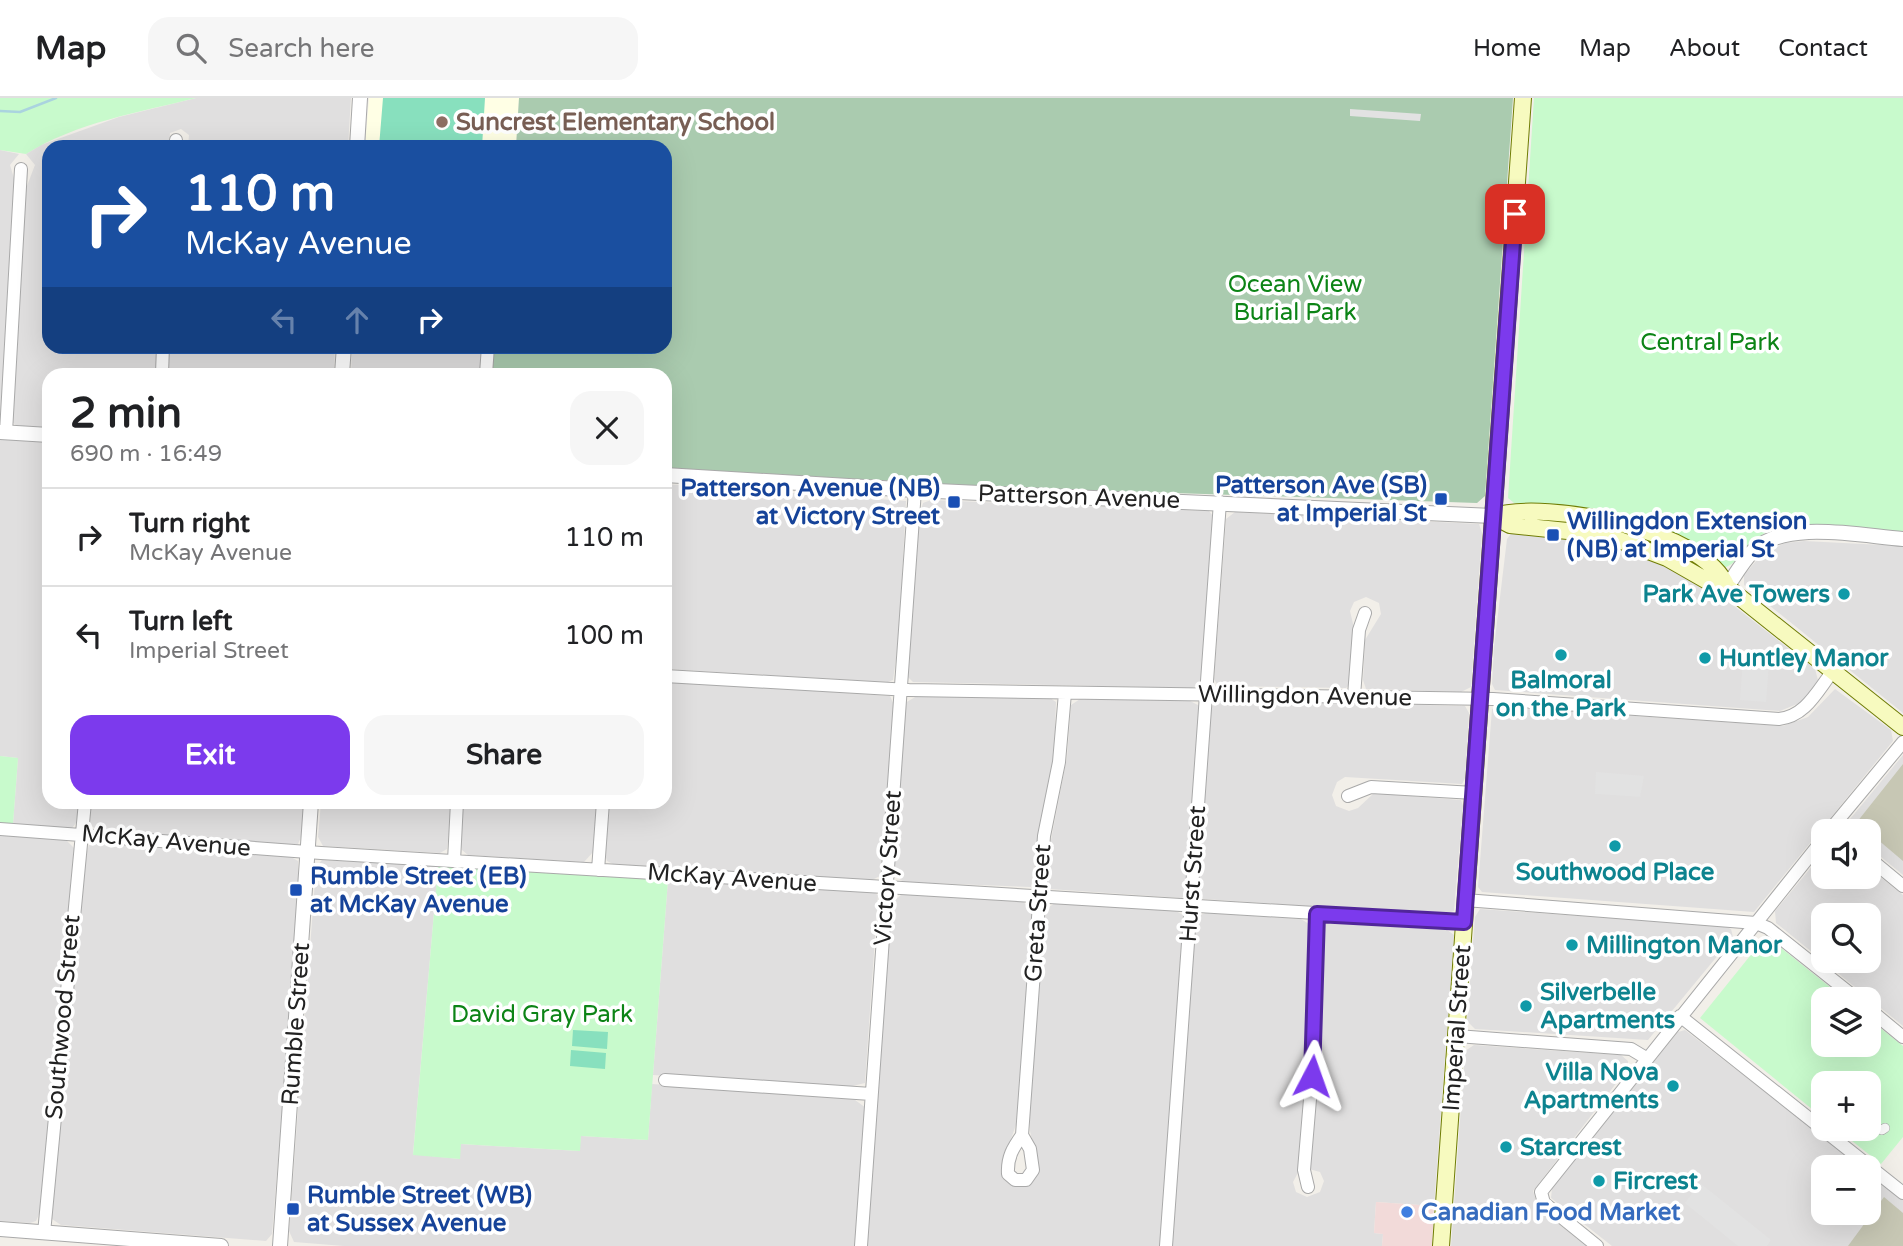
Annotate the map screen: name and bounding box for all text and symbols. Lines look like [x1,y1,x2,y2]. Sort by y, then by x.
search box [148,17,638,80]
text: Map [35,29,106,68]
icon: search [172,29,210,67]
text: Search here [228,33,374,64]
text: Home [1473,34,1541,63]
text: Map [1579,34,1631,63]
text: About [1669,34,1740,63]
text: Contact [1778,34,1868,63]
place label: Suncrest Elementary School [456,108,775,137]
marker: Suncrest Elementary School [434,114,450,130]
text: 110 m [185,165,335,224]
icon: right [70,168,161,259]
pin [1485,184,1545,244]
icon: arrive [1496,195,1534,233]
text: McKay Avenue [185,225,412,263]
park label: Ocean View Burial Park [1228,270,1362,327]
icon: left [265,301,303,339]
icon: ahead [338,301,376,339]
icon: right [411,301,449,339]
park label: Central Park [1640,328,1780,357]
text: 2 min [70,388,182,439]
button: close [570,391,644,465]
text: 690 m · 16:49 [70,440,222,468]
place label: Patterson Ave (SB) at Imperial St [1215,471,1428,528]
place label: Patterson Avenue (NB) at Victory Street [680,474,941,531]
street label: Patterson Avenue [977,479,1181,515]
marker: Patterson Ave (SB) at Imperial St [1433,491,1449,507]
marker: Patterson Avenue (NB) at Victory Street [946,494,962,510]
place label: Willingdon Extension (NB) at Imperial St [1567,507,1807,564]
text: Turn right [129,508,250,539]
icon: right [70,518,108,556]
text: 110 m [564,522,644,553]
marker: Willingdon Extension (NB) at Imperial St [1545,527,1561,543]
text: McKay Avenue [129,539,292,567]
place label: Park Ave Towers [1642,580,1830,609]
marker: Park Ave Towers [1836,586,1852,602]
text: Turn left [129,606,232,637]
icon: left [70,616,108,654]
text: 100 m [564,620,644,651]
text: Imperial Street [129,637,289,665]
place label: Huntley Manor [1719,644,1889,673]
marker: Balmoral on the Park [1553,647,1569,663]
marker: Huntley Manor [1697,650,1713,666]
place label: Balmoral on the Park [1496,666,1626,723]
street label: Willingdon Avenue [1198,680,1412,712]
button: Exit [70,715,350,795]
button: Share [364,715,644,795]
street label: Victory Street [868,789,908,947]
street label: Hurst Street [1174,805,1212,943]
street label: McKay Avenue [80,819,252,863]
map controls [1811,819,1881,1225]
button: sound [1811,819,1881,889]
marker: Southwood Place [1607,838,1623,854]
street label: Greta Street [1019,843,1057,983]
street label: McKay Avenue [646,858,818,898]
place label: Southwood Place [1516,858,1715,887]
place label: Rumble Street (EB) at McKay Avenue [310,862,526,919]
marker: Rumble Street (EB) at McKay Avenue [288,882,304,898]
button: search [1811,903,1881,973]
street label: Southwood Street [40,913,86,1121]
place label: Millington Manor [1586,931,1783,960]
marker: Millington Manor [1564,937,1580,953]
street label: Rumble Street [276,942,316,1106]
street label: Imperial Street [1437,944,1477,1112]
place label: Silverbelle Apartments [1540,978,1675,1035]
button: layers [1811,987,1881,1057]
marker: Silverbelle Apartments [1518,998,1534,1014]
park label: David Gray Park [451,1000,633,1029]
position arrow [1275,1039,1349,1113]
place label: Villa Nova Apartments [1524,1058,1659,1115]
button: + [1811,1071,1881,1141]
marker: Villa Nova Apartments [1665,1078,1681,1094]
place label: Starcrest [1520,1133,1622,1162]
marker: Starcrest [1498,1139,1514,1155]
button: − [1811,1155,1881,1225]
place label: Fircrest [1613,1167,1699,1196]
marker: Fircrest [1591,1173,1607,1189]
place label: Rumble Street (WB) at Sussex Avenue [307,1181,532,1238]
place label: Canadian Food Market [1421,1198,1681,1227]
marker: Rumble Street (WB) at Sussex Avenue [285,1201,301,1217]
marker: Canadian Food Market [1399,1204,1415,1220]

